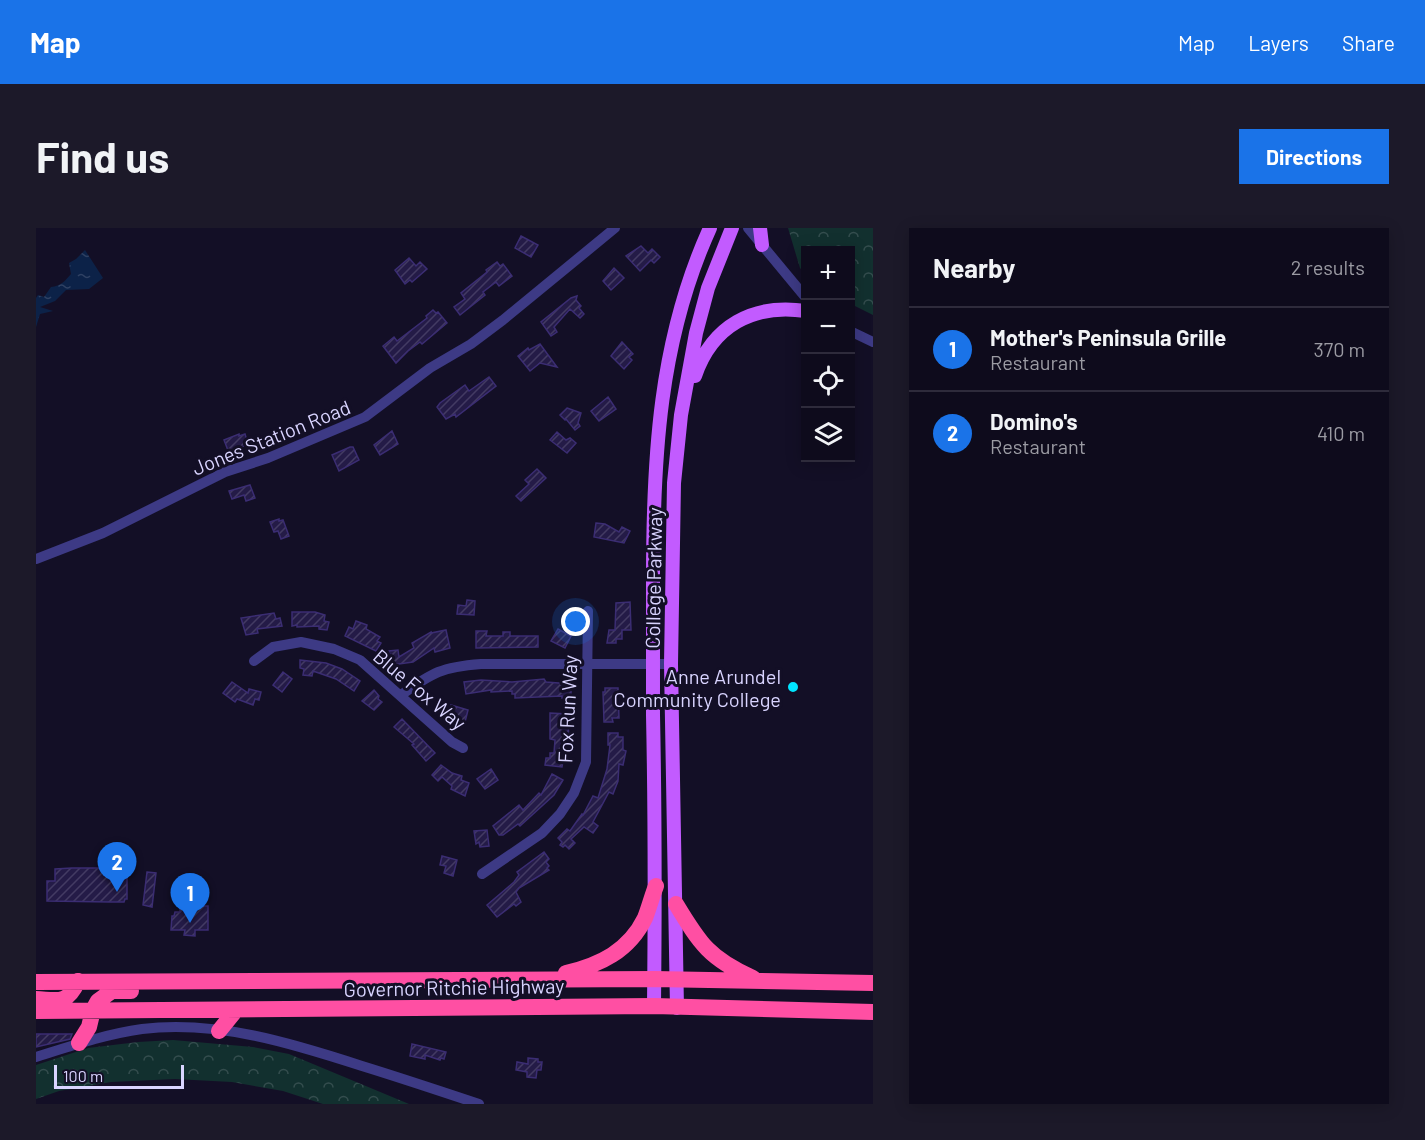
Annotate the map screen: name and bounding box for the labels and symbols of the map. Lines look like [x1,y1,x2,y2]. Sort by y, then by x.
street label: Jones Station Road [188,394,354,480]
street label: College Parkway [640,507,666,649]
your location [561,607,590,636]
street label: Blue Fox Way [369,643,471,735]
street label: Fox Run Way [552,654,582,764]
place label: Anne Arundel Community College [614,664,781,711]
marker: Anne Arundel Community College [786,680,800,694]
pin: 2 [98,842,136,892]
pin: 1 [170,874,210,923]
street label: Governor Ritchie Highway [343,973,565,1001]
scale bar [54,1062,184,1090]

